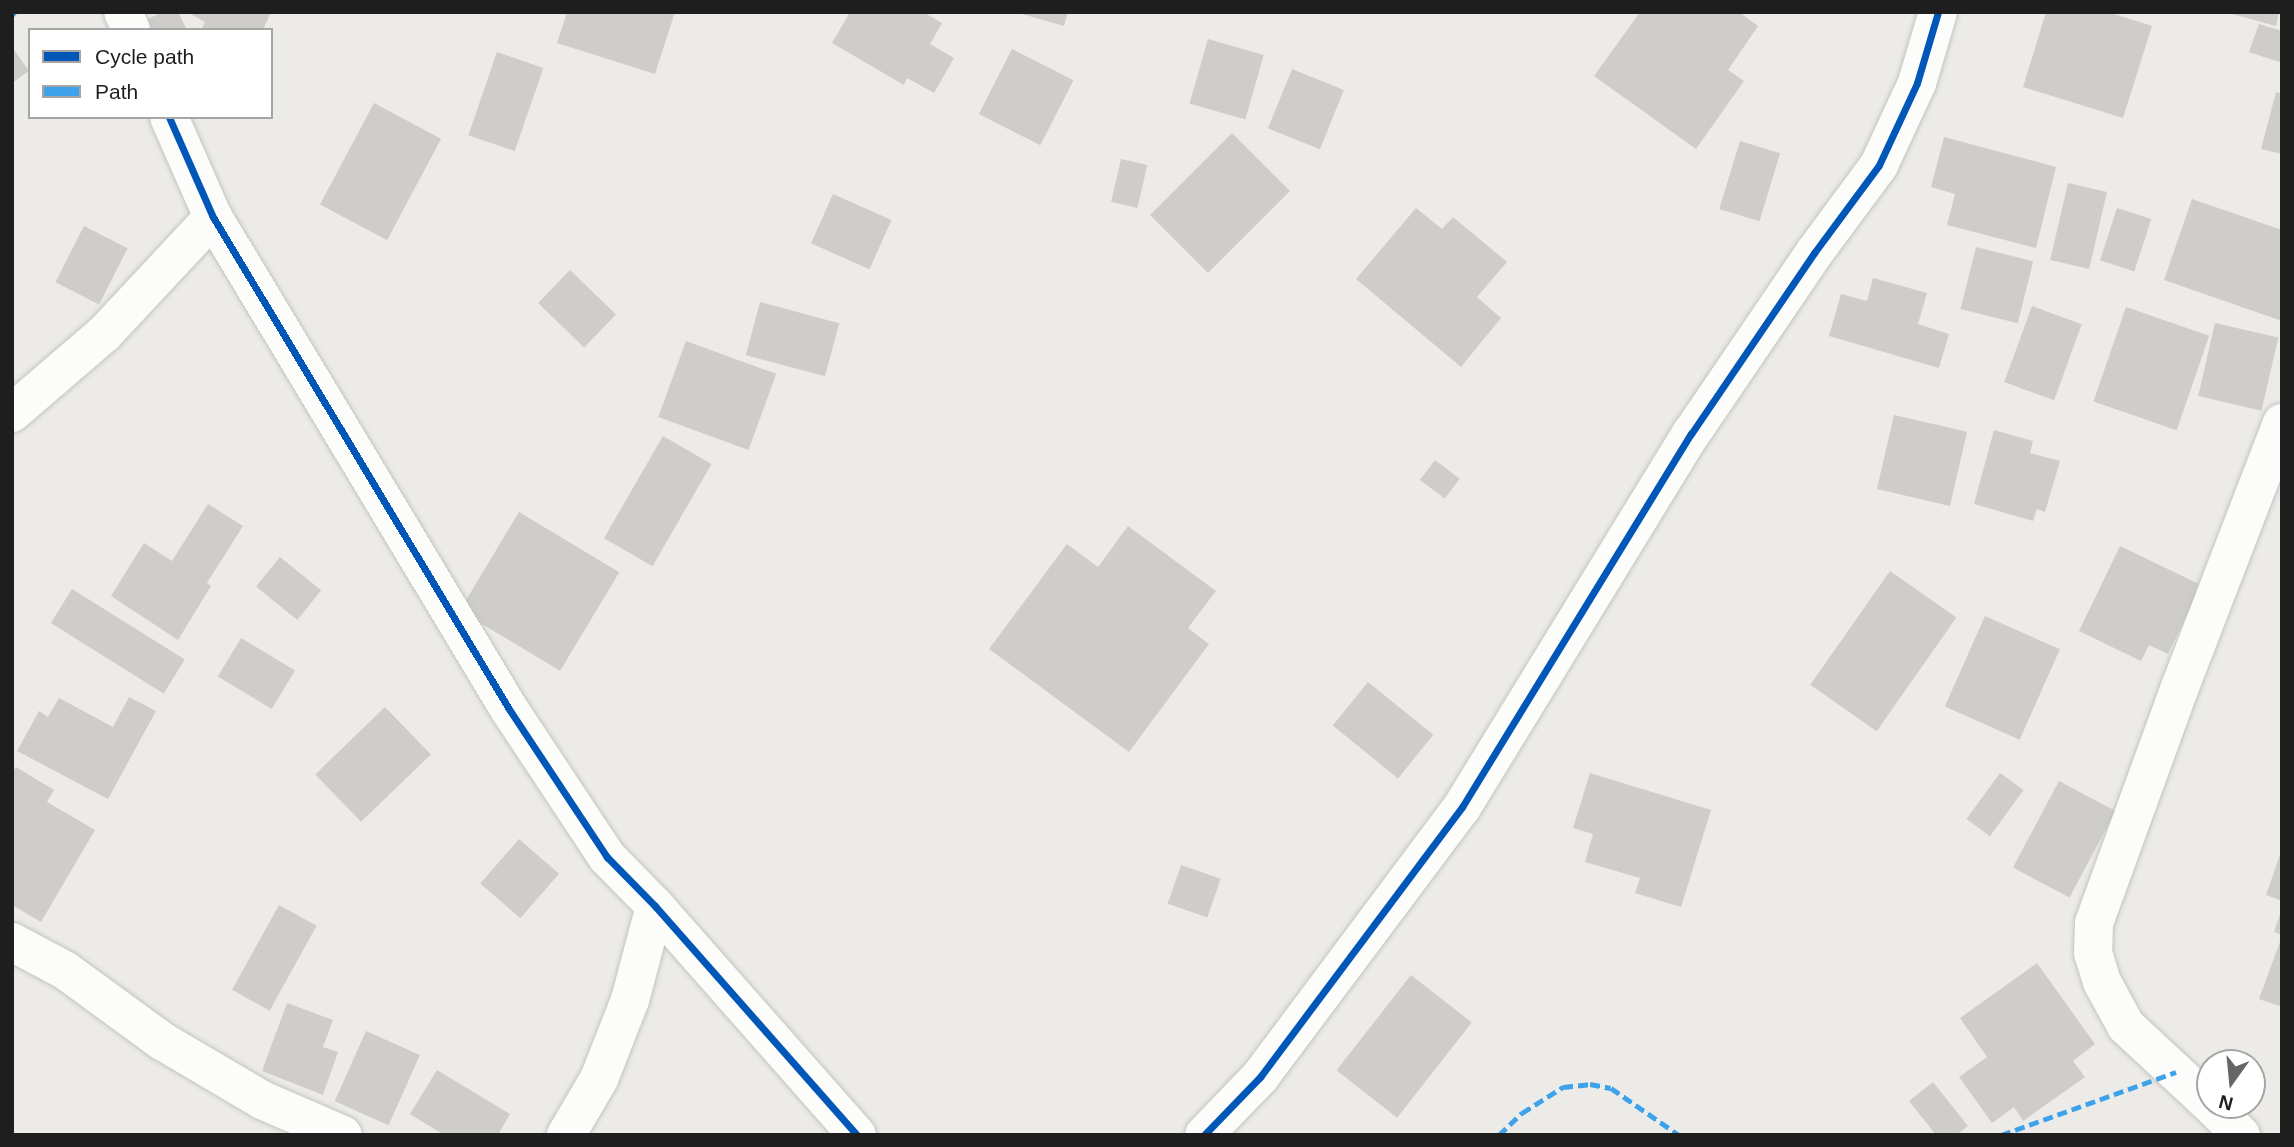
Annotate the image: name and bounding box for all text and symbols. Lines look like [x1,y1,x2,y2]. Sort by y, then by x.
legend [28,28,273,119]
text: Cycle path [95,45,194,68]
text: Path [95,80,138,103]
north arrow [2196,1049,2266,1119]
text: N [2217,1091,2235,1115]

